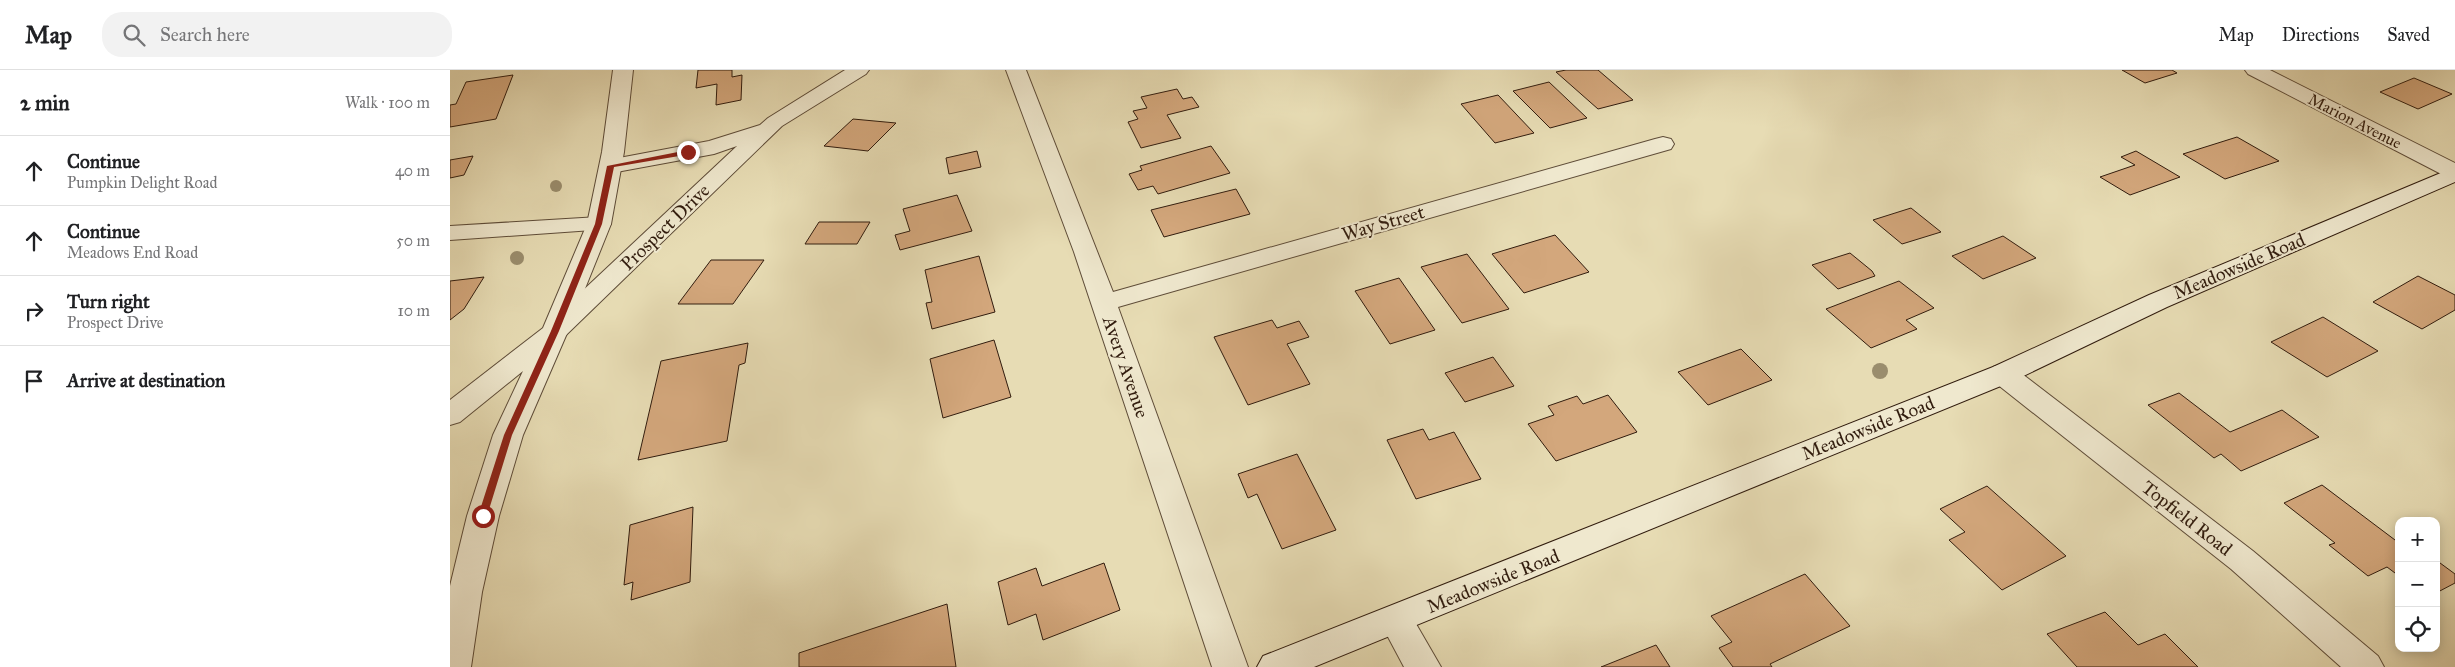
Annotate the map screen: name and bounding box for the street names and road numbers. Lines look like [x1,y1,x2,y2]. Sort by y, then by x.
street label: Marion Avenue [2305,89,2405,153]
street label: Prospect Drive [616,179,714,275]
street label: Way Street [1339,200,1427,246]
street label: Meadowside Road [2170,228,2309,304]
street label: Avery Avenue [1098,312,1154,421]
street label: Meadowside Road [1798,391,1938,465]
street label: Topfield Road [2137,475,2237,561]
street label: Meadowside Road [1423,544,1563,618]

